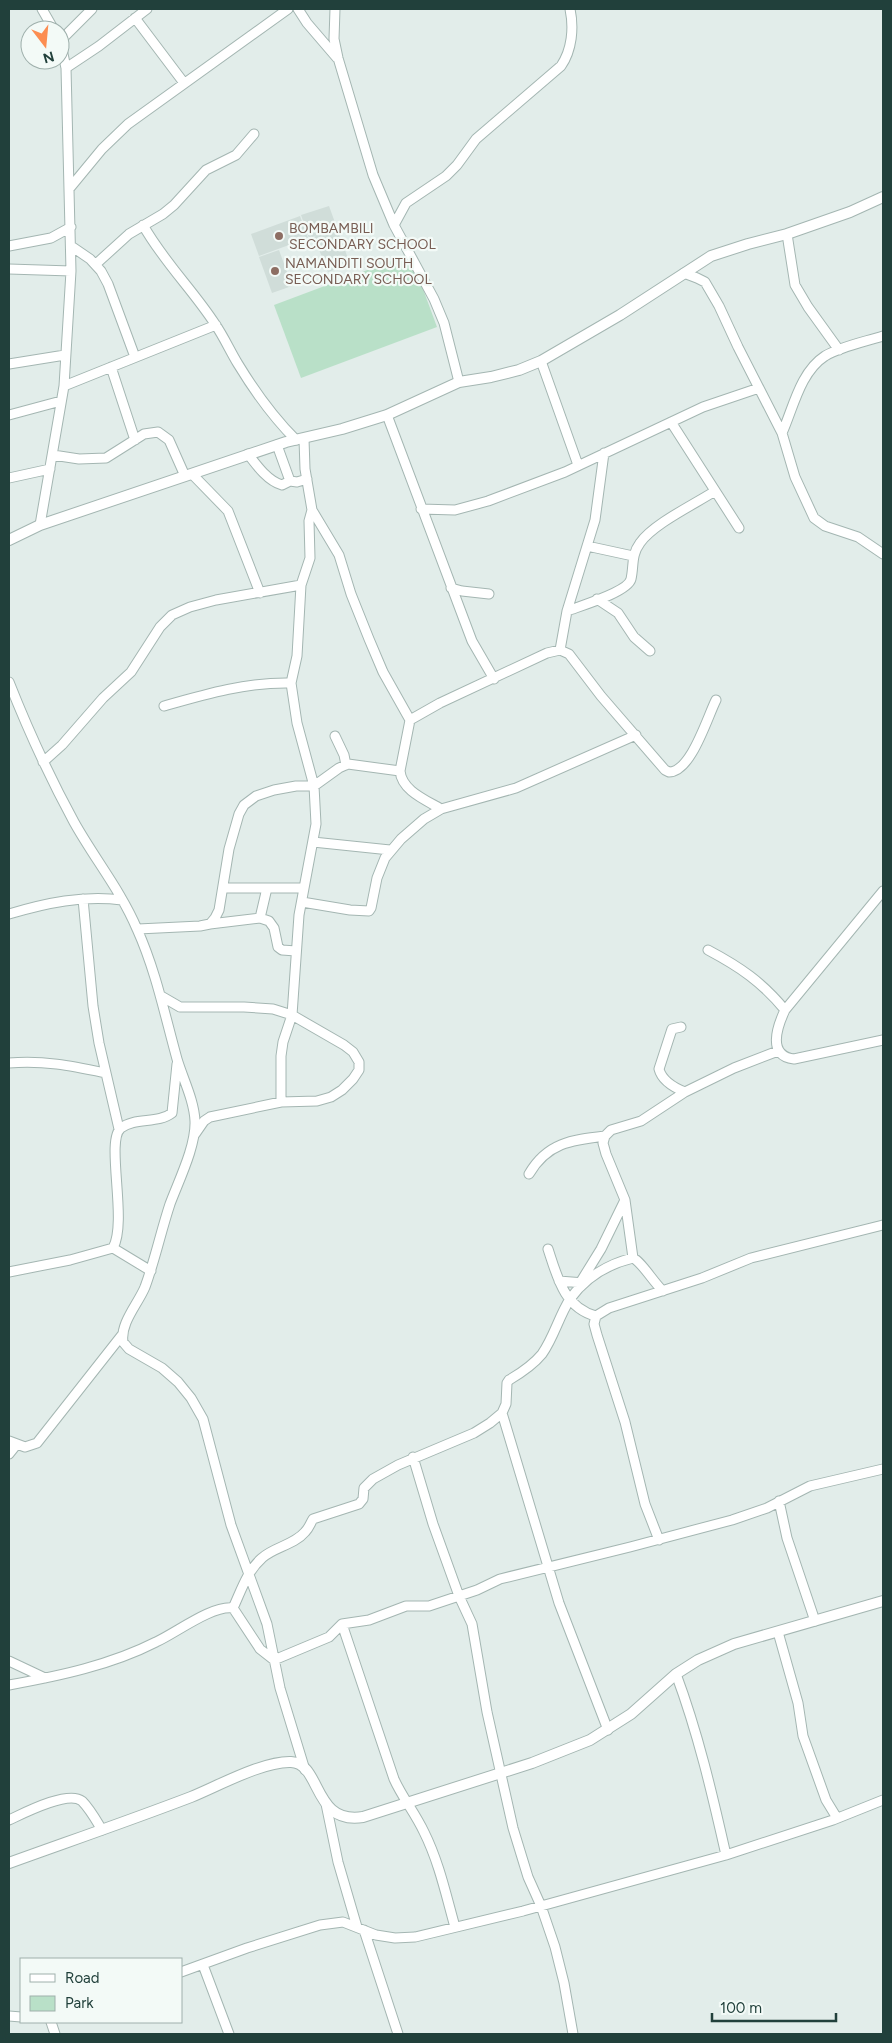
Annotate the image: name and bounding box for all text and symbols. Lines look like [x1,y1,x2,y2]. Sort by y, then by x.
north arrow [20,20,70,70]
text: N [41,47,56,67]
place label: BOMBAMBILI SECONDARY SCHOOL [289,220,436,253]
marker: BOMBAMBILI SECONDARY SCHOOL [273,230,285,242]
place label: NAMANDITI SOUTH SECONDARY SCHOOL [285,255,432,288]
marker: NAMANDITI SOUTH SECONDARY SCHOOL [269,265,281,277]
legend [20,1958,182,2023]
text: Road [65,1969,100,1987]
scale bar [712,1990,836,2022]
text: Park [65,1994,94,2012]
text: 100 m [720,1999,762,2017]

